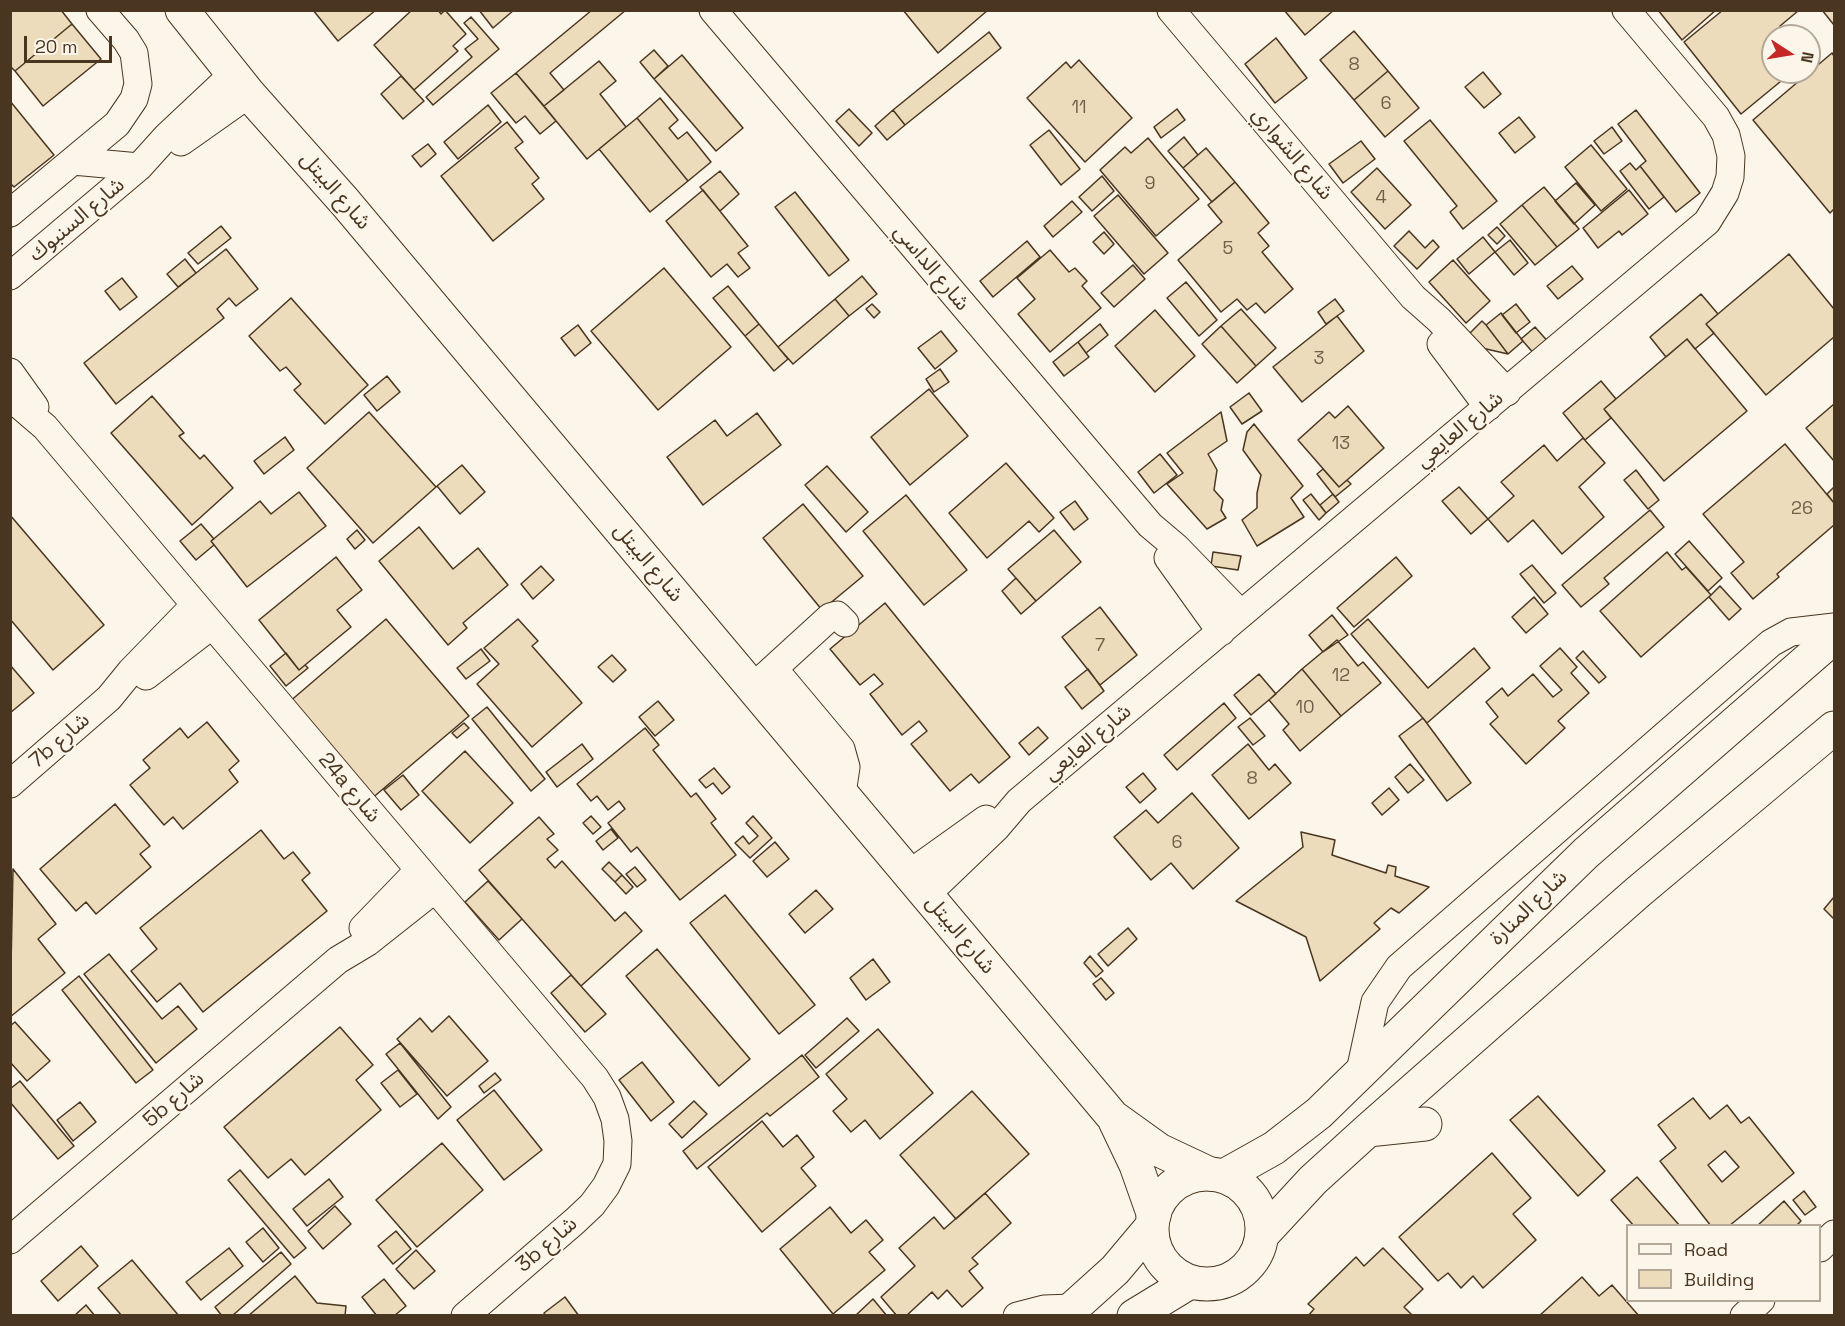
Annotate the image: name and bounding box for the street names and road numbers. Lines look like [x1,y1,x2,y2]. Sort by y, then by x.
street label: شارع الشواري [1246,103,1338,205]
street label: شارع البيتل [294,147,376,235]
street label: شارع السنبوك [24,173,130,267]
street label: شارع الداسي [888,220,974,316]
street label: شارع العايعي [1411,386,1509,474]
street label: شارع البيتل [608,519,688,607]
street label: شارع العايعي [1039,699,1137,787]
street label: 7b شارع [25,708,95,774]
street label: 24a شارع [312,748,386,828]
street label: شارع المنارة [1485,865,1573,951]
street label: شارع البيتل [920,891,1000,979]
street label: 5b شارع [138,1067,210,1133]
street label: 3b شارع [511,1212,583,1278]

